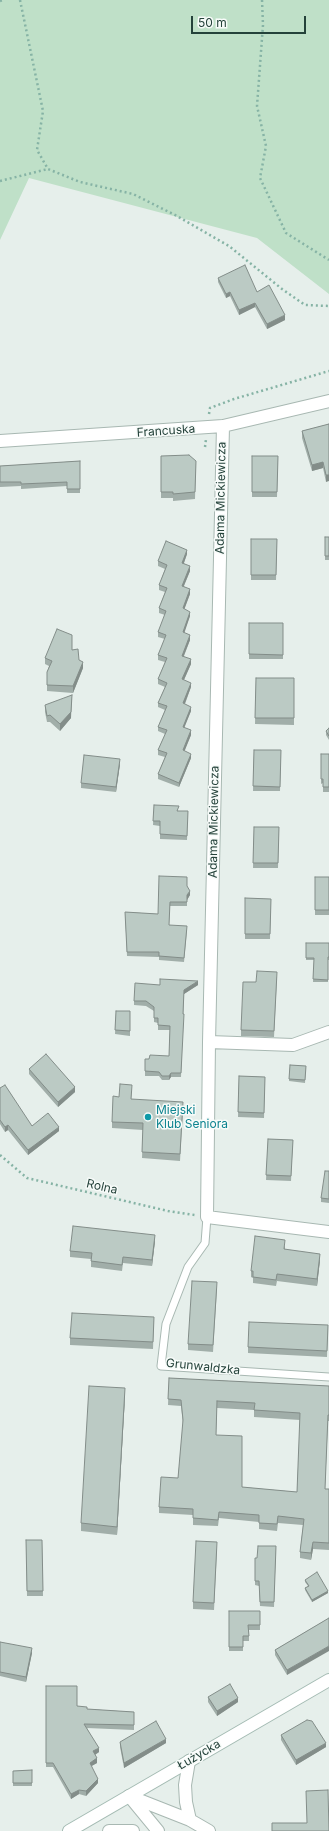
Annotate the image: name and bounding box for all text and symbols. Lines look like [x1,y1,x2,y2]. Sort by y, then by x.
scale bar [193,8,308,34]
text: 50 m [198,15,227,30]
street label: Francuska [136,422,196,440]
street label: Adama Mickiewicza [213,442,229,554]
street label: Adama Mickiewicza [206,766,222,878]
place label: Miejski Klub Seniora [156,1103,228,1131]
marker: Miejski Klub Seniora [143,1112,153,1122]
street label: Rolna [85,1176,119,1198]
street label: Grunwaldzka [165,1356,241,1378]
street label: Łużycka [175,1737,223,1773]

